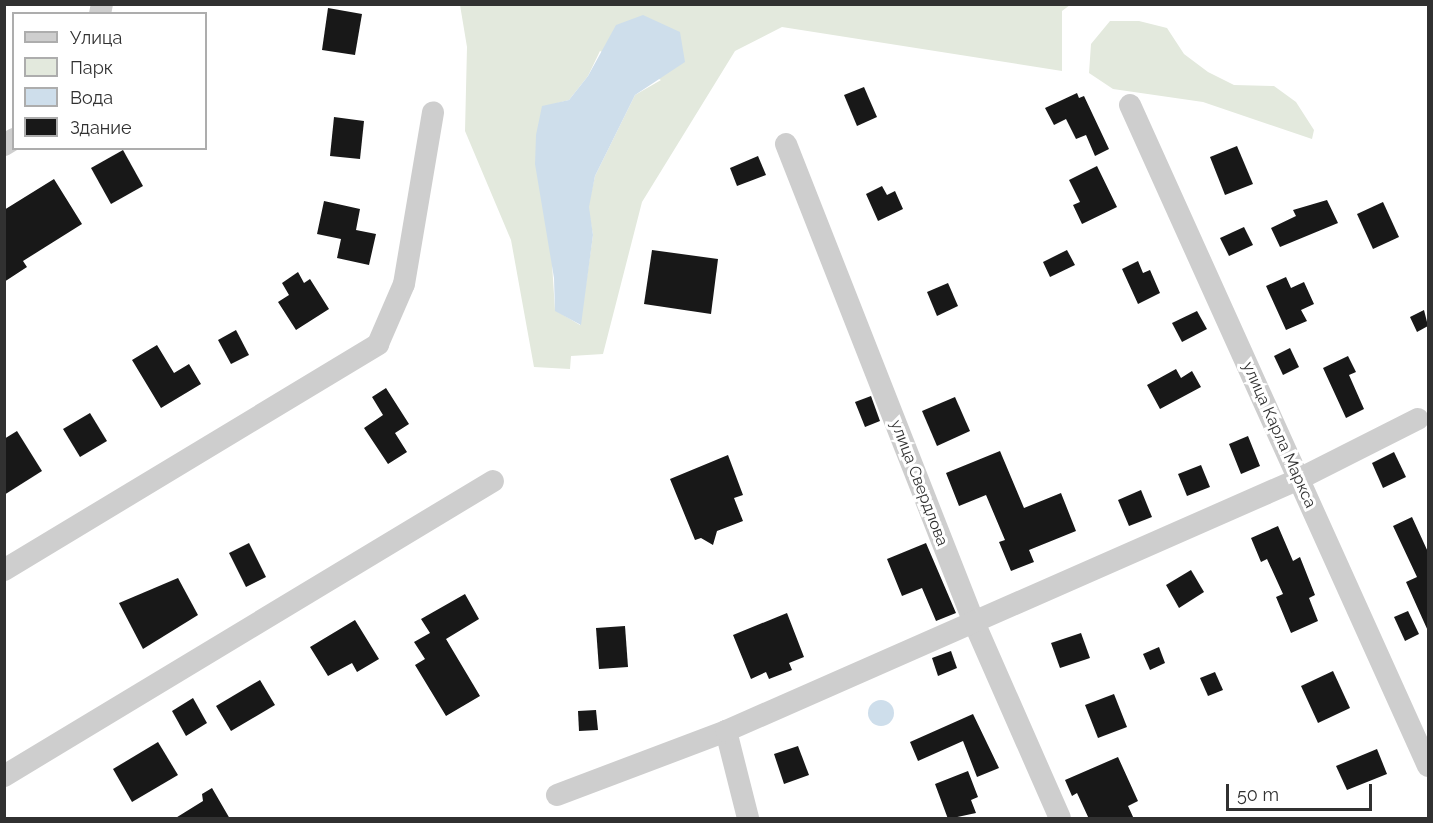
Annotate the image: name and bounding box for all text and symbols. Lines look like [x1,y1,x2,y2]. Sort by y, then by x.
legend [12,12,207,150]
text: Улица [70,27,122,48]
text: Парк [70,57,113,78]
text: Вода [70,87,113,108]
text: Здание [70,117,132,138]
street label: улица Карла Маркса [1238,359,1320,511]
street label: улица Свердлова [886,417,952,549]
scale bar [1229,772,1374,810]
text: 50 m [1237,784,1279,805]

